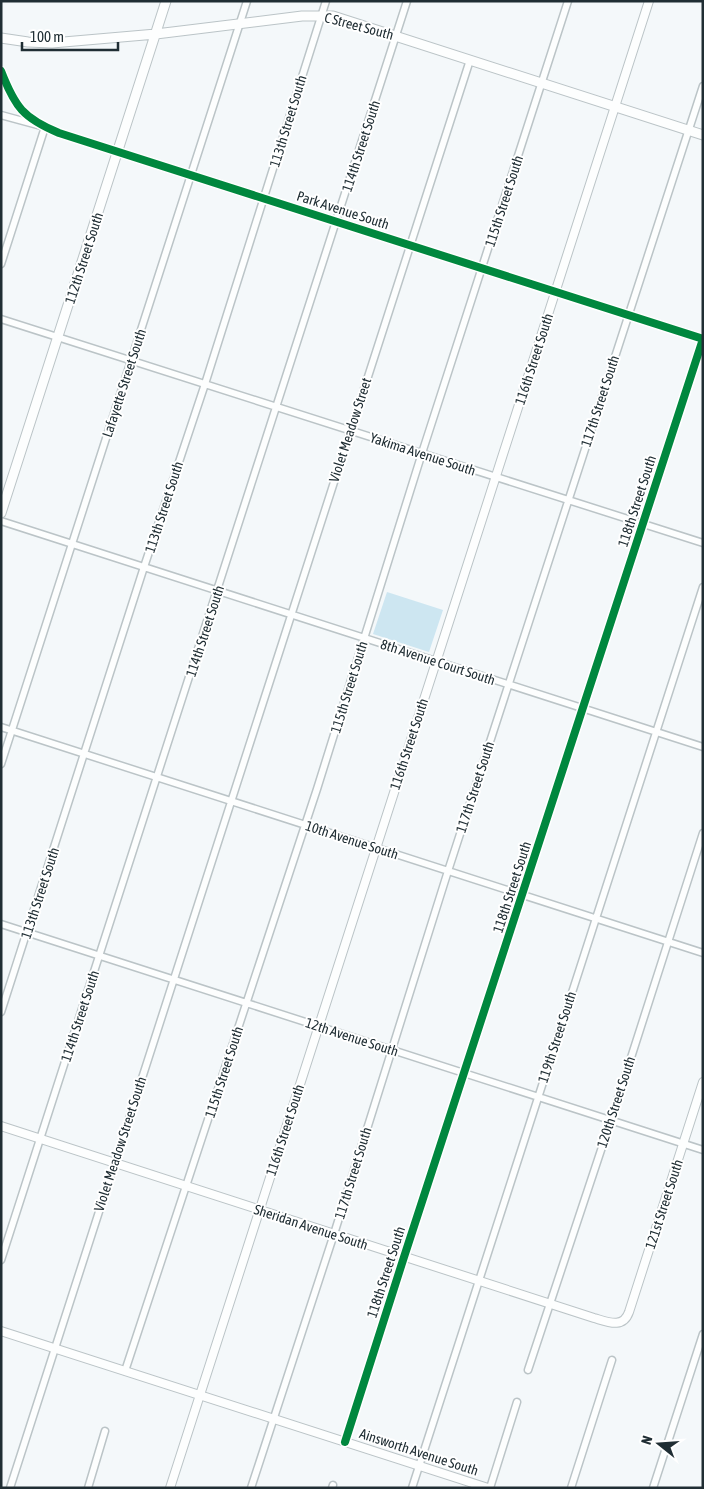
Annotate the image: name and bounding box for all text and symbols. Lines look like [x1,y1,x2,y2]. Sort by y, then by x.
street label: C Street South [323,9,395,43]
scale bar [22,20,119,52]
text: 100 m [30,28,64,45]
street label: 113th Street South [266,73,310,169]
street label: 114th Street South [339,98,383,194]
street label: 115th Street South [482,153,526,249]
street label: Park Avenue South [295,188,391,232]
street label: 112th Street South [62,210,106,306]
street label: 116th Street South [512,311,556,407]
street label: Lafayette Street South [99,327,149,439]
street label: 117th Street South [578,353,622,449]
street label: Violet Meadow Street [326,376,374,484]
street label: Yakima Avenue South [368,429,478,479]
street label: 118th Street South [615,453,659,549]
street label: 113th Street South [142,459,186,555]
street label: 114th Street South [183,583,227,679]
street label: 8th Avenue Court South [379,636,497,688]
street label: 115th Street South [327,639,371,735]
street label: 116th Street South [387,696,431,792]
street label: 117th Street South [453,739,497,835]
street label: 10th Avenue South [304,817,400,863]
street label: 118th Street South [490,839,534,935]
street label: 113th Street South [18,845,62,941]
street label: 114th Street South [58,968,102,1064]
street label: 119th Street South [535,989,579,1085]
street label: 12th Avenue South [304,1014,400,1060]
street label: 115th Street South [202,1024,246,1120]
street label: 120th Street South [594,1054,638,1150]
street label: Violet Meadow Street South [91,1075,149,1213]
street label: 116th Street South [263,1082,307,1178]
street label: 117th Street South [331,1125,375,1221]
street label: 121st Street South [642,1157,686,1251]
street label: Sheridan Avenue South [252,1201,370,1253]
street label: 118th Street South [364,1224,408,1320]
north arrow [634,1419,684,1469]
street label: Ainsworth Avenue South [358,1425,480,1479]
text: N [638,1434,655,1446]

